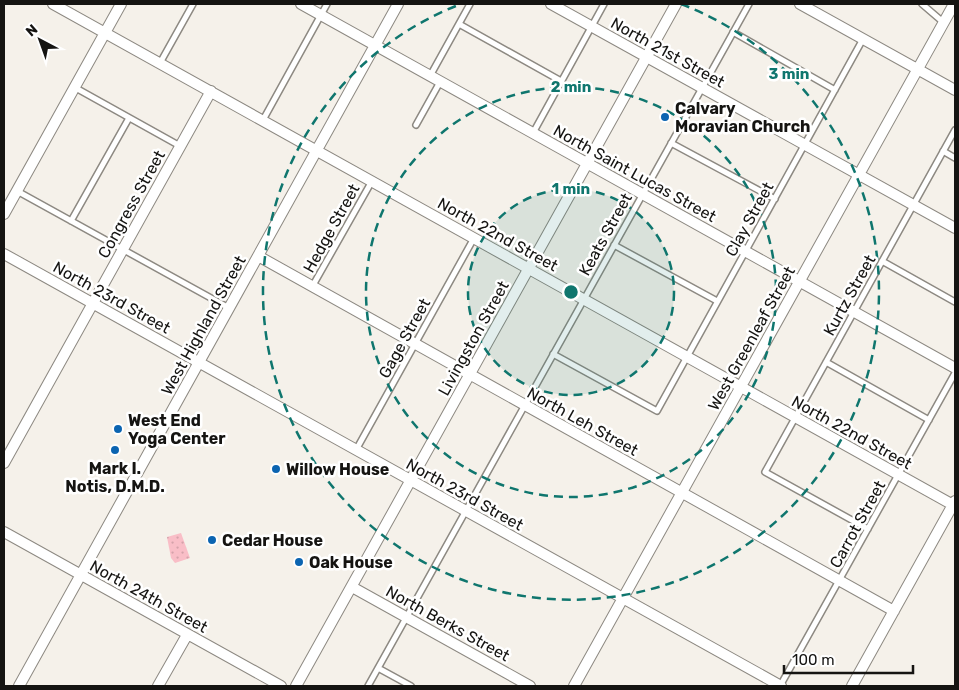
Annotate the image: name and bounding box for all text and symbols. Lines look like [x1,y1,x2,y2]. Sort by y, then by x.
street label: North 21st Street [608,13,728,92]
north arrow [15,15,65,65]
text: N [22,21,41,40]
text: 3 min [769,65,809,83]
text: 2 min [551,78,591,96]
place label: Calvary Moravian Church [675,99,811,136]
marker: Calvary Moravian Church [659,111,671,123]
street label: North Saint Lucas Street [550,121,719,226]
street label: Congress Street [94,147,169,262]
street label: Clay Street [721,179,778,260]
text: 1 min [552,180,590,198]
street label: Hedge Street [299,181,364,276]
street label: Keats Street [575,190,636,279]
street label: North 22nd Street [434,194,561,275]
street label: Kurtz Street [819,251,879,339]
street label: West Highland Street [157,252,250,398]
street label: North 23rd Street [50,257,174,337]
street label: West Greenleaf Street [704,263,799,414]
street label: Livingston Street [434,278,513,399]
centre of rings [562,283,580,301]
street label: Gage Street [375,295,434,382]
street label: North Leh Street [524,383,642,460]
street label: North 22nd Street [788,392,915,473]
place label: West End Yoga Center [128,411,226,448]
marker: West End Yoga Center [112,423,124,435]
marker: Mark I. Notis, D.M.D. [109,444,121,456]
street label: North 23rd Street [403,454,527,534]
place label: Mark I. Notis, D.M.D. [65,459,165,496]
place label: Willow House [286,460,389,479]
marker: Willow House [270,463,282,475]
street label: Carrot Street [826,477,889,571]
place label: Cedar House [222,531,323,550]
marker: Cedar House [206,534,218,546]
place label: Oak House [309,553,393,572]
street label: North 24th Street [87,556,211,637]
marker: Oak House [293,556,305,568]
street label: North Berks Street [383,582,513,665]
scale bar [784,642,913,674]
text: 100 m [792,651,834,669]

